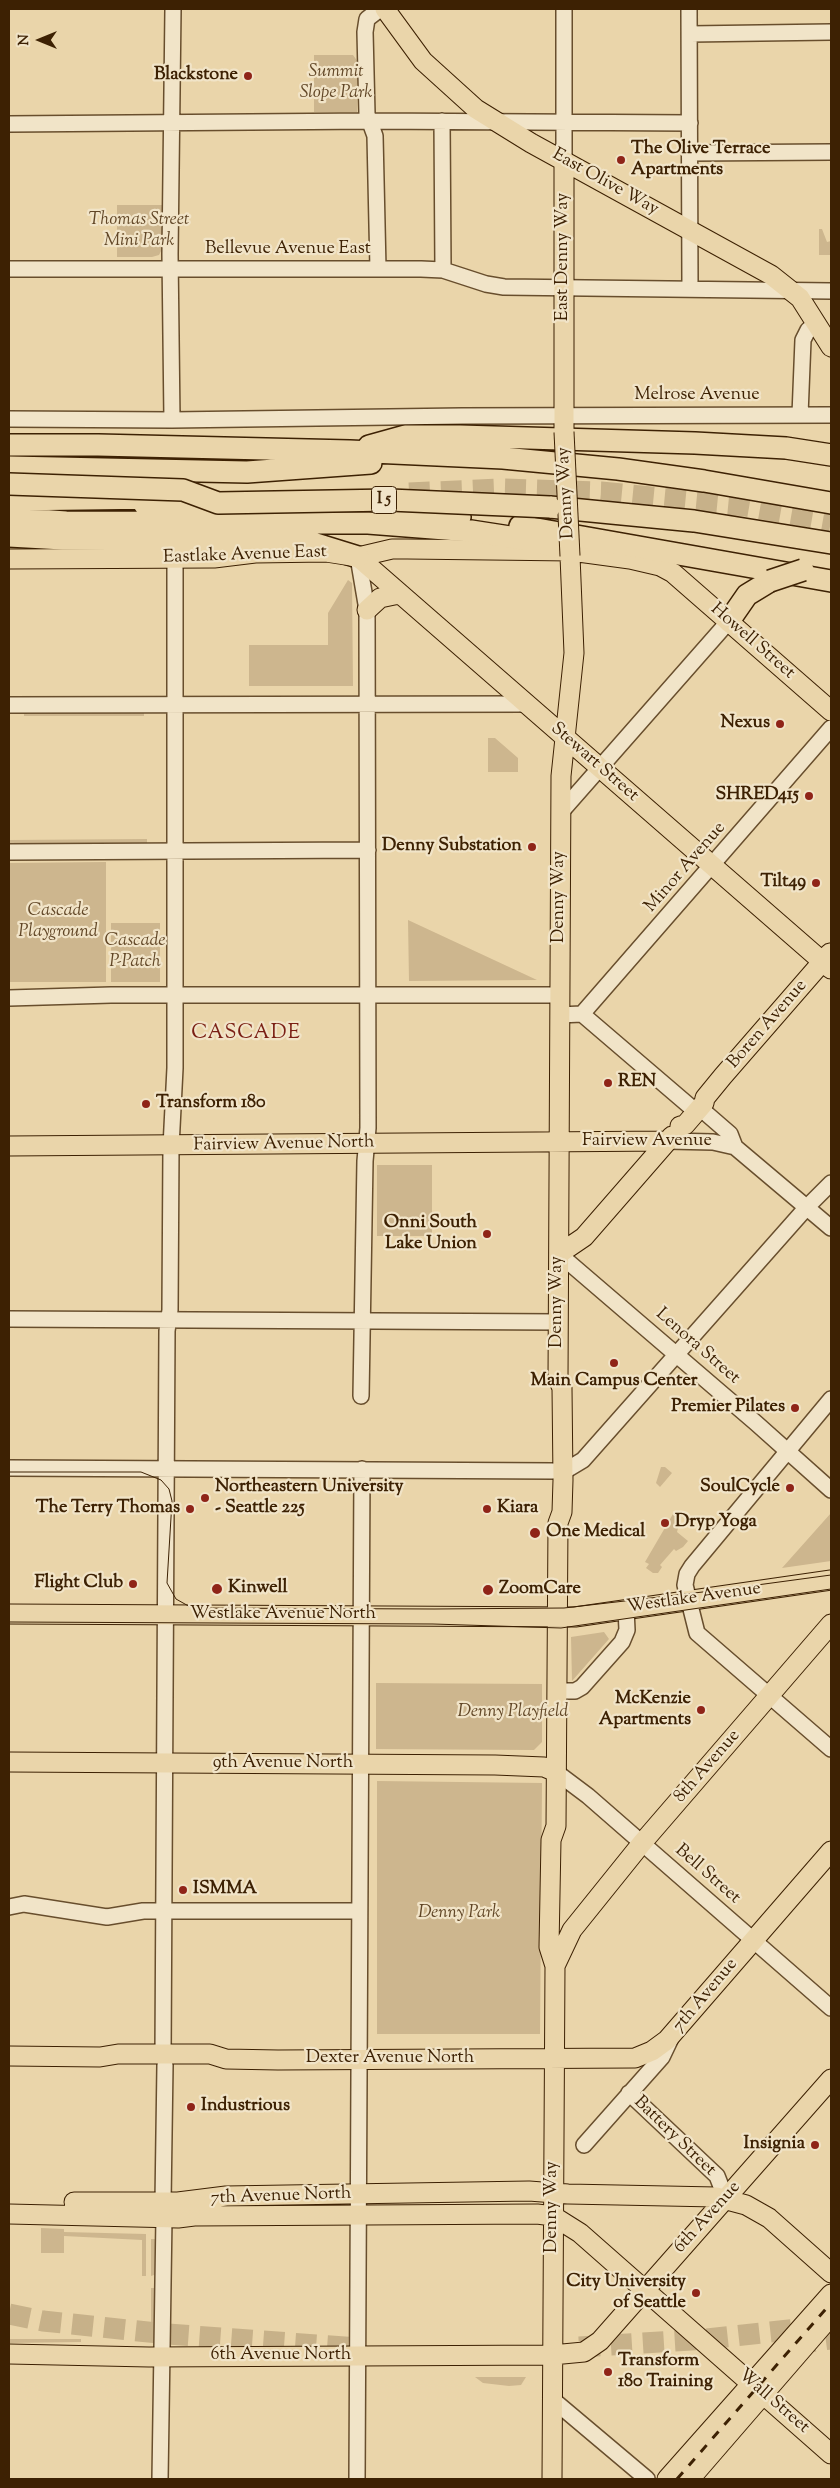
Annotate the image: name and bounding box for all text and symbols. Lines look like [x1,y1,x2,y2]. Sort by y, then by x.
north arrow [15,15,65,65]
text: N [15,34,35,46]
park label: Summit Slope Park [300,62,372,104]
place label: Blackstone [154,65,238,87]
marker: Blackstone [242,70,254,82]
place label: The Olive Terrace Apartments [631,139,770,182]
street label: East Olive Way [548,145,662,221]
marker: The Olive Terrace Apartments [615,154,627,166]
street label: East Denny Way [553,193,575,321]
park label: Thomas Street Mini Park [89,210,189,252]
street label: Bellevue Avenue East [205,239,371,261]
street label: Melrose Avenue [634,385,760,407]
street label: Denny Way [554,446,580,540]
road number: I 5 [372,486,396,514]
street label: Eastlake Avenue East [163,542,327,570]
street label: Howell Street [705,599,799,685]
place label: Nexus [721,713,770,735]
marker: Nexus [774,718,786,730]
street label: Stewart Street [546,719,642,807]
place label: SHRED415 [716,785,799,807]
marker: SHRED415 [803,790,815,802]
street label: Minor Avenue [641,818,731,918]
place label: Denny Substation [382,836,522,858]
marker: Denny Substation [526,841,538,853]
street label: Denny Way [549,851,571,943]
place label: Tilt49 [760,872,806,894]
marker: Tilt49 [810,877,822,889]
park label: Cascade Playground [18,901,98,944]
park label: Cascade P-Patch [104,931,166,974]
street label: Boren Avenue [723,976,813,1074]
district label: CASCADE [190,1023,302,1047]
place label: REN [618,1072,656,1094]
marker: REN [602,1077,614,1089]
place label: Transform 180 [156,1093,266,1115]
marker: Transform 180 [140,1098,152,1110]
street label: Fairview Avenue [582,1131,712,1153]
street label: Fairview Avenue North [193,1133,375,1157]
place label: Onni South Lake Union [384,1213,477,1256]
marker: Onni South Lake Union [481,1228,493,1240]
street label: Denny Way [547,1256,569,1348]
street label: Lenora Street [650,1304,744,1390]
marker: Main Campus Center [608,1357,620,1369]
place label: Main Campus Center [530,1371,698,1393]
place label: Premier Pilates [671,1397,785,1419]
marker: Premier Pilates [789,1402,801,1414]
place label: Northeastern University - Seattle 225 [215,1477,403,1520]
place label: SoulCycle [700,1477,780,1499]
marker: SoulCycle [784,1482,796,1494]
marker: Northeastern University - Seattle 225 [199,1492,211,1504]
place label: The Terry Thomas [36,1498,180,1520]
place label: Kiara [497,1498,538,1520]
marker: The Terry Thomas [184,1503,196,1515]
marker: Kiara [481,1503,493,1515]
place label: Dryp Yoga [675,1512,757,1534]
marker: Dryp Yoga [659,1517,671,1529]
place label: One Medical [546,1522,645,1544]
marker: One Medical [528,1526,542,1540]
place label: Flight Club [34,1573,123,1595]
marker: Flight Club [127,1578,139,1590]
place label: Kinwell [228,1578,288,1600]
place label: ZoomCare [499,1579,581,1601]
street label: Westlake Avenue [626,1579,762,1619]
marker: Kinwell [210,1582,224,1596]
marker: ZoomCare [481,1583,495,1597]
street label: Westlake Avenue North [190,1604,376,1626]
place label: McKenzie Apartments [599,1689,691,1732]
park label: Denny Playfield [457,1702,569,1724]
marker: McKenzie Apartments [695,1704,707,1716]
street label: 8th Avenue [670,1726,746,1808]
street label: 9th Avenue North [213,1753,353,1775]
street label: Bell Street [670,1841,744,1909]
place label: ISMMA [193,1879,257,1901]
marker: ISMMA [177,1884,189,1896]
park label: Denny Park [418,1903,500,1925]
street label: 7th Avenue [669,1955,743,2037]
street label: Dexter Avenue North [306,2048,474,2070]
street label: Battery Street [628,2092,720,2182]
place label: Industrious [201,2096,290,2118]
marker: Industrious [185,2101,197,2113]
place label: Insignia [744,2134,805,2156]
marker: Insignia [809,2139,821,2151]
street label: Denny Way [542,2161,564,2253]
street label: 6th Avenue [670,2177,746,2259]
street label: 7th Avenue North [210,2184,352,2210]
place label: City University of Seattle [566,2272,686,2314]
marker: City University of Seattle [690,2287,702,2299]
street label: 6th Avenue North [211,2345,351,2367]
place label: Transform 180 Training [618,2351,713,2394]
street label: Wall Street [733,2365,813,2439]
marker: Transform 180 Training [602,2366,614,2378]

